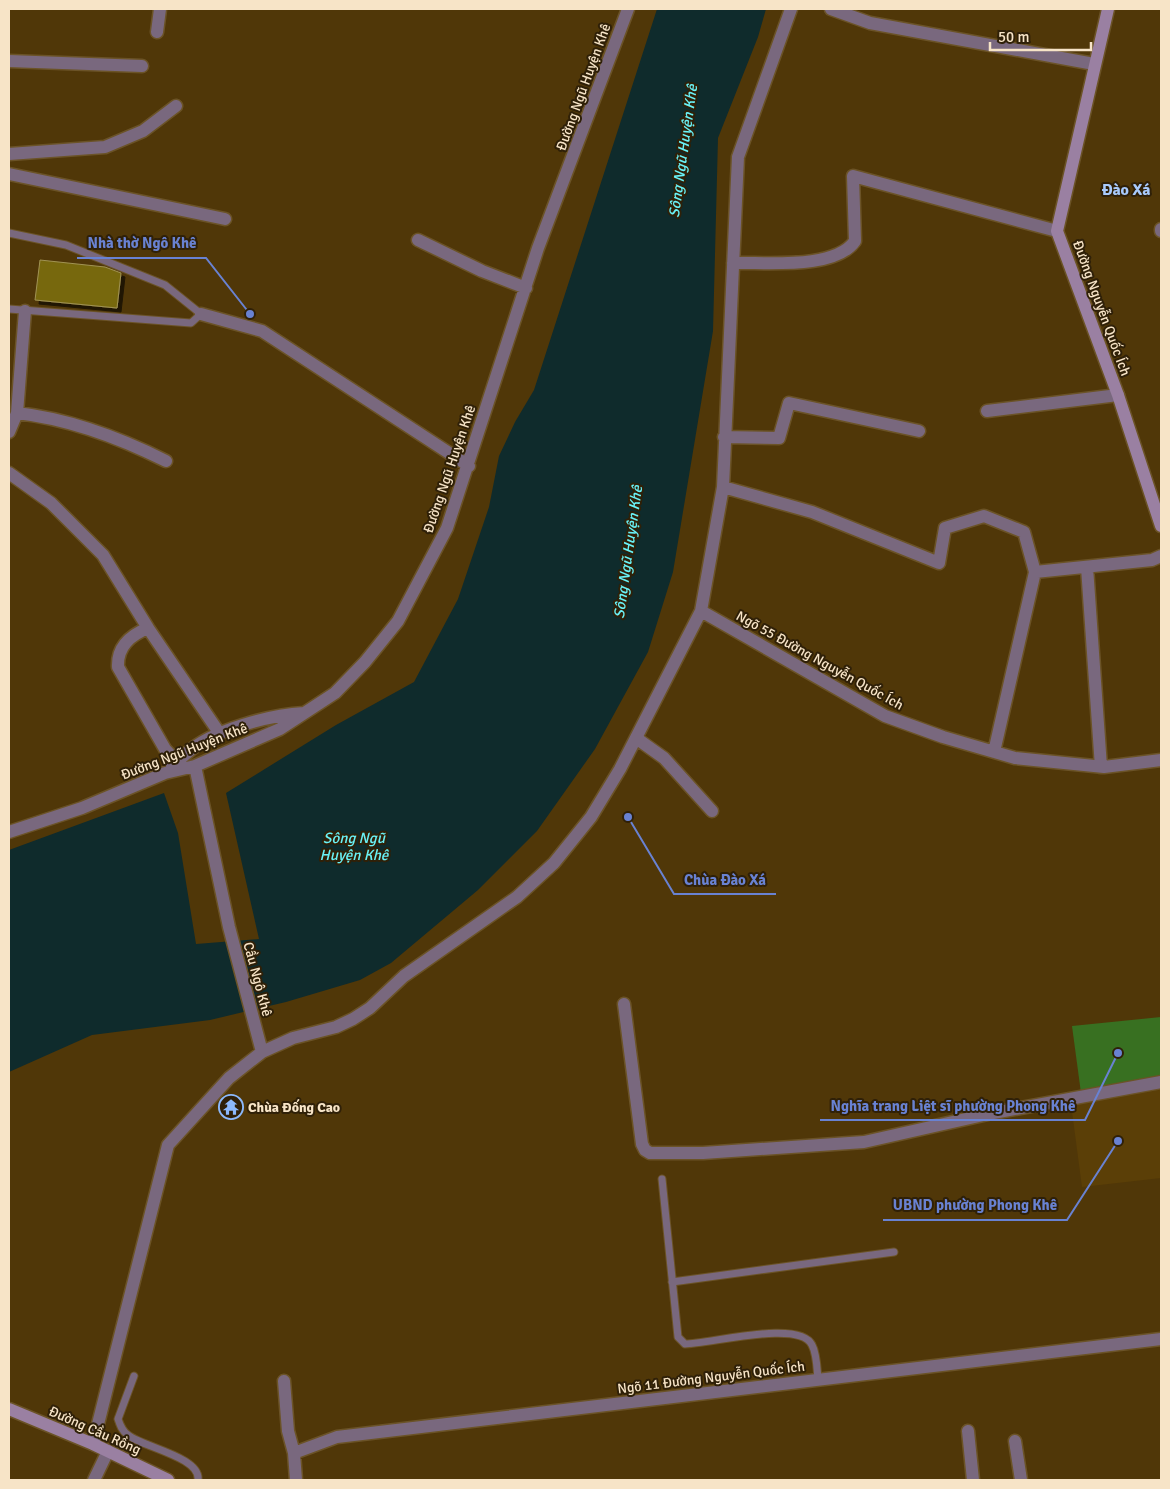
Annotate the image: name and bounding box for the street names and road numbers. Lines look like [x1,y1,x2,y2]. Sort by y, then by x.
street label: Đường Ngũ Huyện Khê [553,21,614,153]
street label: Đường Nguyễn Quốc Ích [1069,238,1134,378]
street label: Đường Ngũ Huyện Khê [420,403,479,535]
street label: Ngõ 55 Đường Nguyễn Quốc Ích [733,607,906,714]
street label: Đường Ngũ Huyện Khê [118,719,250,783]
street label: Cầu Ngô Khê [239,940,276,1018]
street label: Ngõ 11 Đường Nguyễn Quốc Ích [616,1358,806,1397]
street label: Đường Cầu Rồng [46,1403,144,1458]

